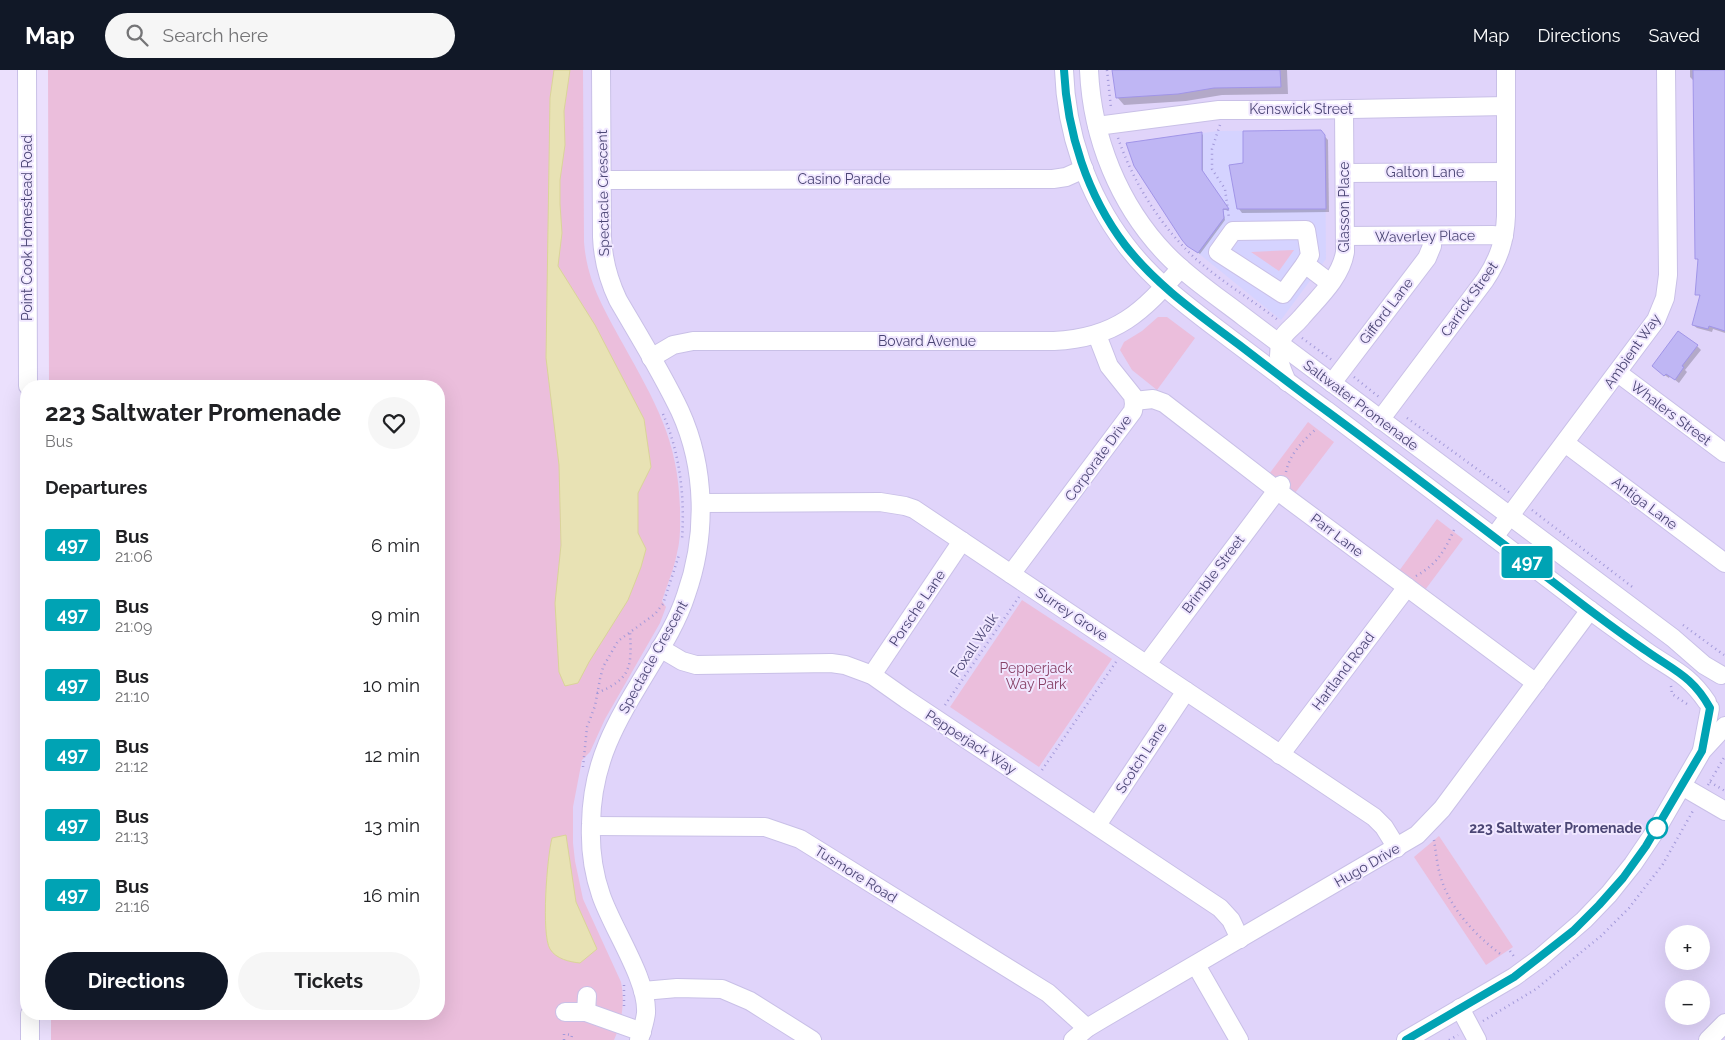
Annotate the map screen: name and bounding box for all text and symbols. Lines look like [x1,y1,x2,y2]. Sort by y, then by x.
search box [105,13,455,58]
text: Map [25,21,75,50]
icon: search [123,21,151,49]
text: Search here [163,24,268,46]
text: Map [1473,25,1509,46]
text: Directions [1537,25,1621,46]
text: Saved [1649,25,1700,46]
street label: Kenswick Street [1249,101,1353,117]
street label: Spectacle Crescent [594,129,612,256]
street label: Point Cook Homestead Road [19,135,35,321]
street label: Glasson Place [1336,161,1352,253]
street label: Galton Lane [1386,164,1464,180]
street label: Casino Parade [798,171,890,187]
street label: Waverley Place [1375,227,1475,245]
street label: Carrick Street [1437,258,1501,339]
street label: Gifford Lane [1356,275,1416,347]
street label: Ambient Way [1600,310,1664,391]
street label: Bovard Avenue [878,333,976,349]
street label: Saltwater Promenade [1300,357,1422,453]
street label: Whalers Street [1628,378,1715,449]
button: heart [368,397,420,449]
text: 223 Saltwater Promenade [45,398,341,427]
street label: Corporate Drive [1062,412,1134,504]
text: Bus [45,432,73,451]
street label: Antiga Lane [1609,473,1681,533]
text: Departures [45,476,147,498]
street label: Parr Lane [1308,510,1366,560]
text: Bus [115,525,149,547]
street label: Brimble Street [1179,532,1248,616]
text: 497 [57,534,88,555]
text: 6 min [371,534,420,556]
line badge: 497 [1498,546,1556,578]
text: 21:06 [115,547,153,566]
text: 497 [1512,551,1542,572]
street label: Porsche Lane [886,567,948,649]
street label: Surrey Grove [1033,584,1111,644]
text: Bus [115,595,149,617]
street label: Spectacle Crescent [615,598,691,716]
text: 497 [57,604,88,625]
text: 9 min [371,604,420,626]
street label: Foxall Walk [947,610,1001,680]
text: 21:09 [115,617,152,636]
street label: Hartland Road [1309,629,1377,713]
park label: Pepperjack Way Park [999,660,1073,692]
text: Bus [115,665,149,687]
text: 497 [57,674,88,695]
text: 10 min [363,674,420,696]
text: 21:10 [115,687,150,706]
street label: Pepperjack Way [923,707,1020,778]
street label: Scotch Lane [1112,720,1170,796]
text: Bus [115,735,149,757]
text: 497 [57,744,88,765]
text: 12 min [364,744,420,766]
text: 21:12 [115,757,148,776]
text: Bus [115,805,149,827]
text: 497 [57,814,88,835]
text: 13 min [364,814,420,836]
marker: 223 Saltwater Promenade [1646,817,1668,839]
place label: 223 Saltwater Promenade [1469,820,1643,836]
text: 21:13 [115,827,149,846]
street label: Hugo Drive [1332,840,1402,890]
street label: Tusmore Road [812,842,900,906]
text: Bus [115,875,149,897]
text: 497 [57,884,88,905]
text: 16 min [363,884,420,906]
text: 21:16 [115,897,150,916]
map controls [1665,925,1710,1025]
button: + [1665,925,1710,970]
button: Directions [45,952,228,1010]
button: Tickets [238,952,420,1010]
button: − [1665,980,1710,1025]

